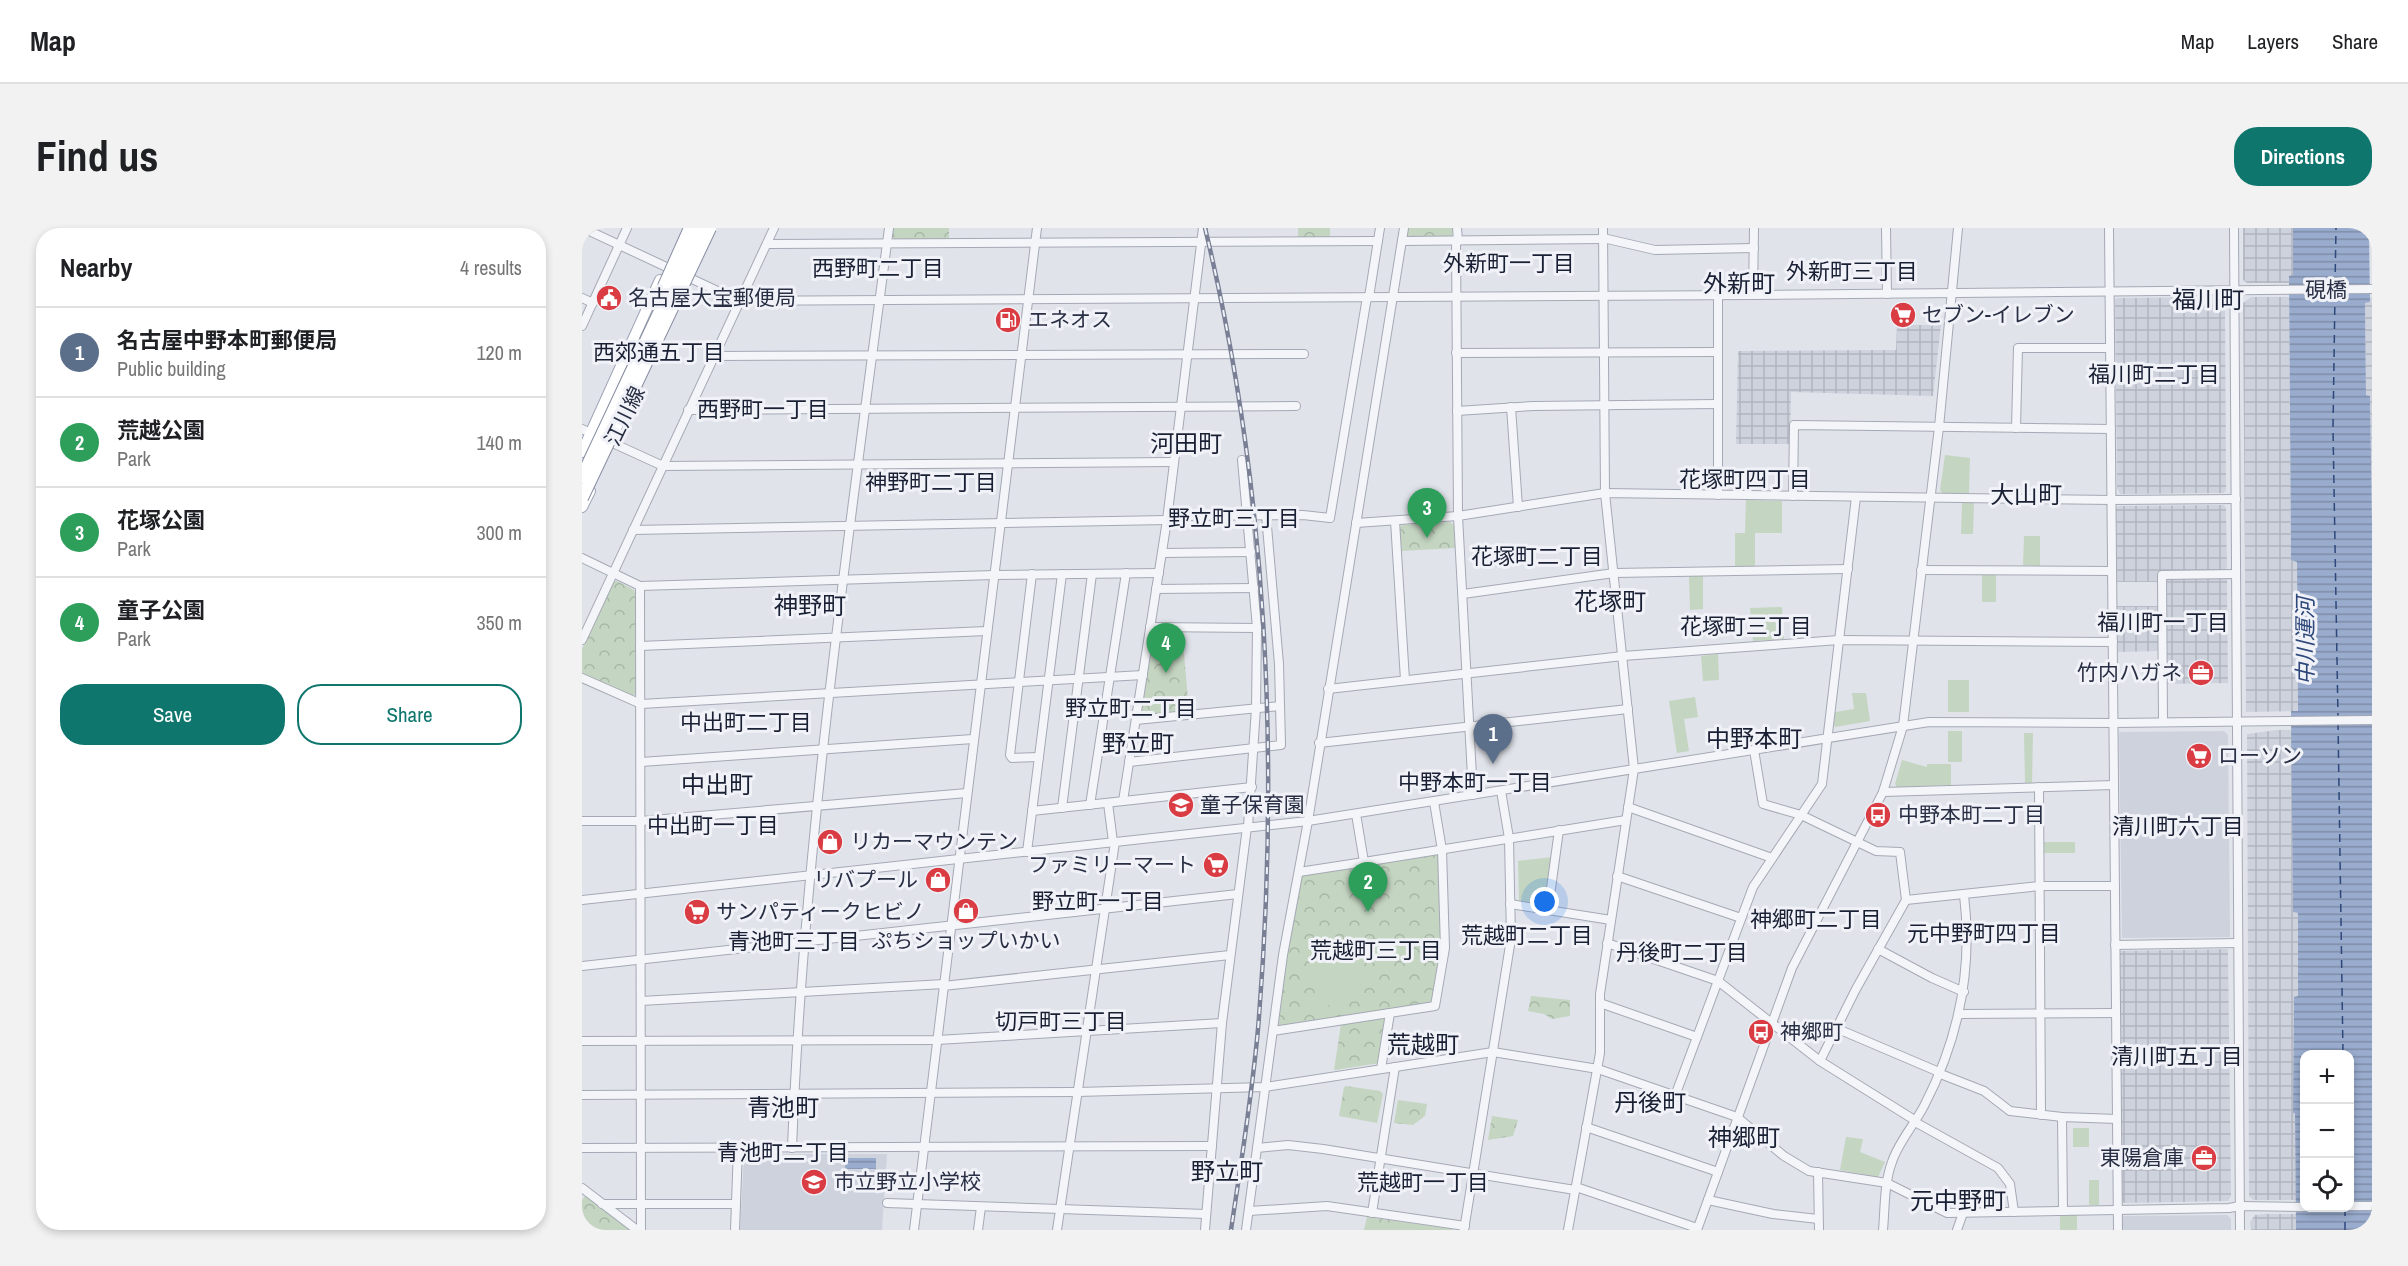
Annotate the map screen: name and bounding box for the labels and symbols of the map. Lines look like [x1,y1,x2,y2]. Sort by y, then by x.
district label: 外新町一丁目 [1443,248,1575,278]
district label: 西野町二丁目 [812,253,944,283]
district label: 外新町三丁目 [1786,256,1918,286]
district label: 外新町 [1703,267,1775,299]
street label: 硯橋 [2305,275,2347,304]
public building icon: 名古屋大宝郵便局 [594,283,624,313]
place label: 名古屋大宝郵便局 [628,283,796,312]
district label: 福川町 [2172,283,2244,315]
supermarket icon: セブン-イレブン [1888,300,1918,330]
place label: セブン-イレブン [1922,300,2075,329]
fuel station icon: エネオス [993,305,1023,335]
place label: エネオス [1028,305,1112,334]
district label: 西郊通五丁目 [593,337,725,367]
district label: 福川町二丁目 [2088,359,2220,389]
street label: 江川線 [598,381,651,450]
district label: 西野町一丁目 [697,394,829,424]
district label: 河田町 [1150,427,1222,459]
district label: 花塚町四丁目 [1679,464,1811,494]
district label: 神野町二丁目 [865,467,997,497]
district label: 大山町 [1990,478,2062,510]
pin: 3 [1408,488,1446,538]
district label: 野立町三丁目 [1168,503,1300,533]
district label: 花塚町二丁目 [1471,541,1603,571]
district label: 花塚町 [1574,585,1646,617]
district label: 神野町 [774,589,846,621]
water label: 中川運河 [2290,593,2320,685]
district label: 福川町一丁目 [2097,607,2229,637]
district label: 花塚町三丁目 [1680,611,1812,641]
pin: 4 [1146,624,1186,673]
place label: 竹内ハガネ [2077,658,2182,687]
office icon: 竹内ハガネ [2186,658,2216,688]
district label: 野立町二丁目 [1065,693,1197,723]
district label: 中出町二丁目 [680,707,812,737]
pin: 1 [1474,714,1512,764]
district label: 中野本町 [1706,722,1802,754]
district label: 野立町 [1102,727,1174,759]
supermarket icon: ローソン [2184,741,2214,771]
place label: ローソン [2218,741,2302,770]
district label: 中野本町一丁目 [1398,767,1552,797]
district label: 中出町 [681,768,753,800]
school or university icon: 童子保育園 [1166,790,1196,820]
place label: 童子保育園 [1200,790,1305,819]
bus stop icon: 中野本町二丁目 [1863,800,1893,830]
place label: 中野本町二丁目 [1898,800,2045,829]
district label: 中出町一丁目 [647,810,779,840]
district label: 清川町六丁目 [2112,811,2244,841]
shop icon: リカーマウンテン [815,827,845,857]
place label: リカーマウンテン [850,827,1018,856]
place label: ファミリーマート [1028,850,1196,879]
supermarket icon: ファミリーマート [1201,850,1231,880]
pin: 2 [1348,862,1388,912]
place label: リバプール [813,865,918,894]
shop icon: リバプール [923,865,953,895]
district label: 野立町一丁目 [1032,886,1164,916]
your location [1530,887,1559,916]
shop icon: ぷちショップいかい [951,896,981,926]
supermarket icon: サンパティークヒビノ [682,897,712,927]
place label: サンパティークヒビノ [716,897,925,926]
district label: 神郷町二丁目 [1750,904,1882,934]
district label: 元中野町四丁目 [1907,918,2061,948]
district label: 荒越町二丁目 [1461,920,1593,950]
district label: 青池町三丁目 [728,926,860,956]
place label: ぷちショップいかい [871,926,1061,955]
district label: 荒越町三丁目 [1310,935,1442,965]
district label: 丹後町二丁目 [1616,937,1748,967]
district label: 切戸町三丁目 [995,1006,1127,1036]
bus stop icon: 神郷町 [1746,1017,1776,1047]
place label: 神郷町 [1780,1017,1843,1046]
district label: 荒越町 [1387,1028,1459,1060]
district label: 清川町五丁目 [2111,1041,2243,1071]
district label: 丹後町 [1614,1086,1686,1118]
district label: 青池町 [747,1091,819,1123]
district label: 神郷町 [1708,1121,1780,1153]
district label: 青池町二丁目 [717,1137,849,1167]
place label: 東陽倉庫 [2100,1143,2184,1172]
office icon: 東陽倉庫 [2189,1143,2219,1173]
district label: 野立町 [1191,1155,1263,1187]
school or university icon: 市立野立小学校 [799,1167,829,1197]
place label: 市立野立小学校 [834,1167,981,1196]
district label: 荒越町一丁目 [1357,1167,1489,1197]
district label: 元中野町 [1910,1184,2006,1216]

